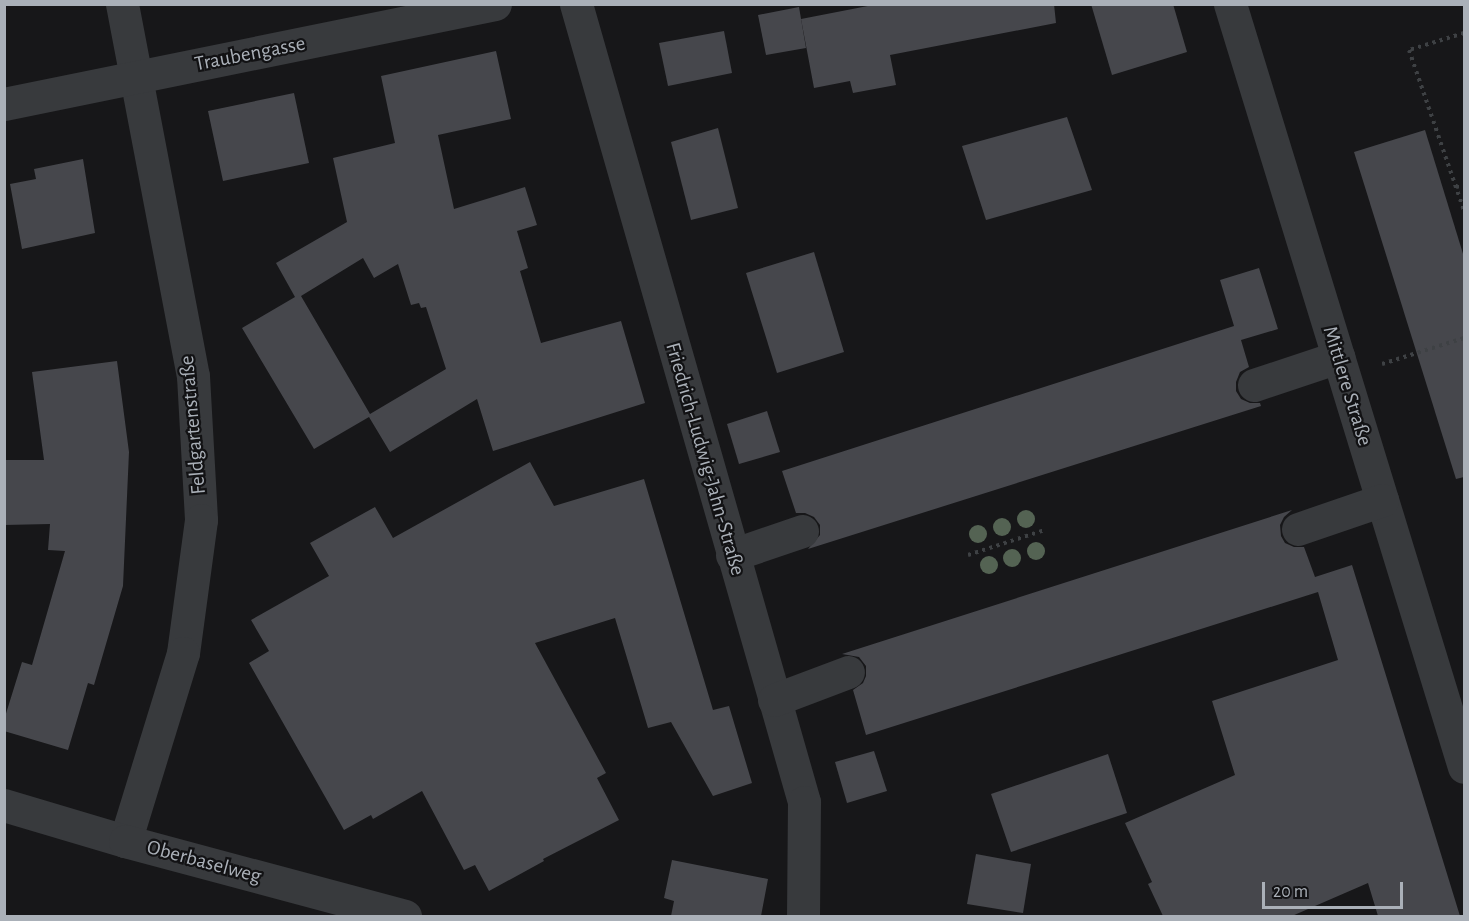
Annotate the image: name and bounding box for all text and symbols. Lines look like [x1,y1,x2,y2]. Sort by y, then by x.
street label: Traubengasse [193,31,307,77]
street label: Mittlere Straße [1317,323,1377,449]
street label: Friedrich-Ludwig-Jahn-Straße [660,340,750,578]
street label: Feldgartenstraße [174,355,212,495]
street label: Oberbaselweg [144,835,264,889]
scale bar [1265,870,1406,908]
text: 20 m [1273,883,1308,901]

